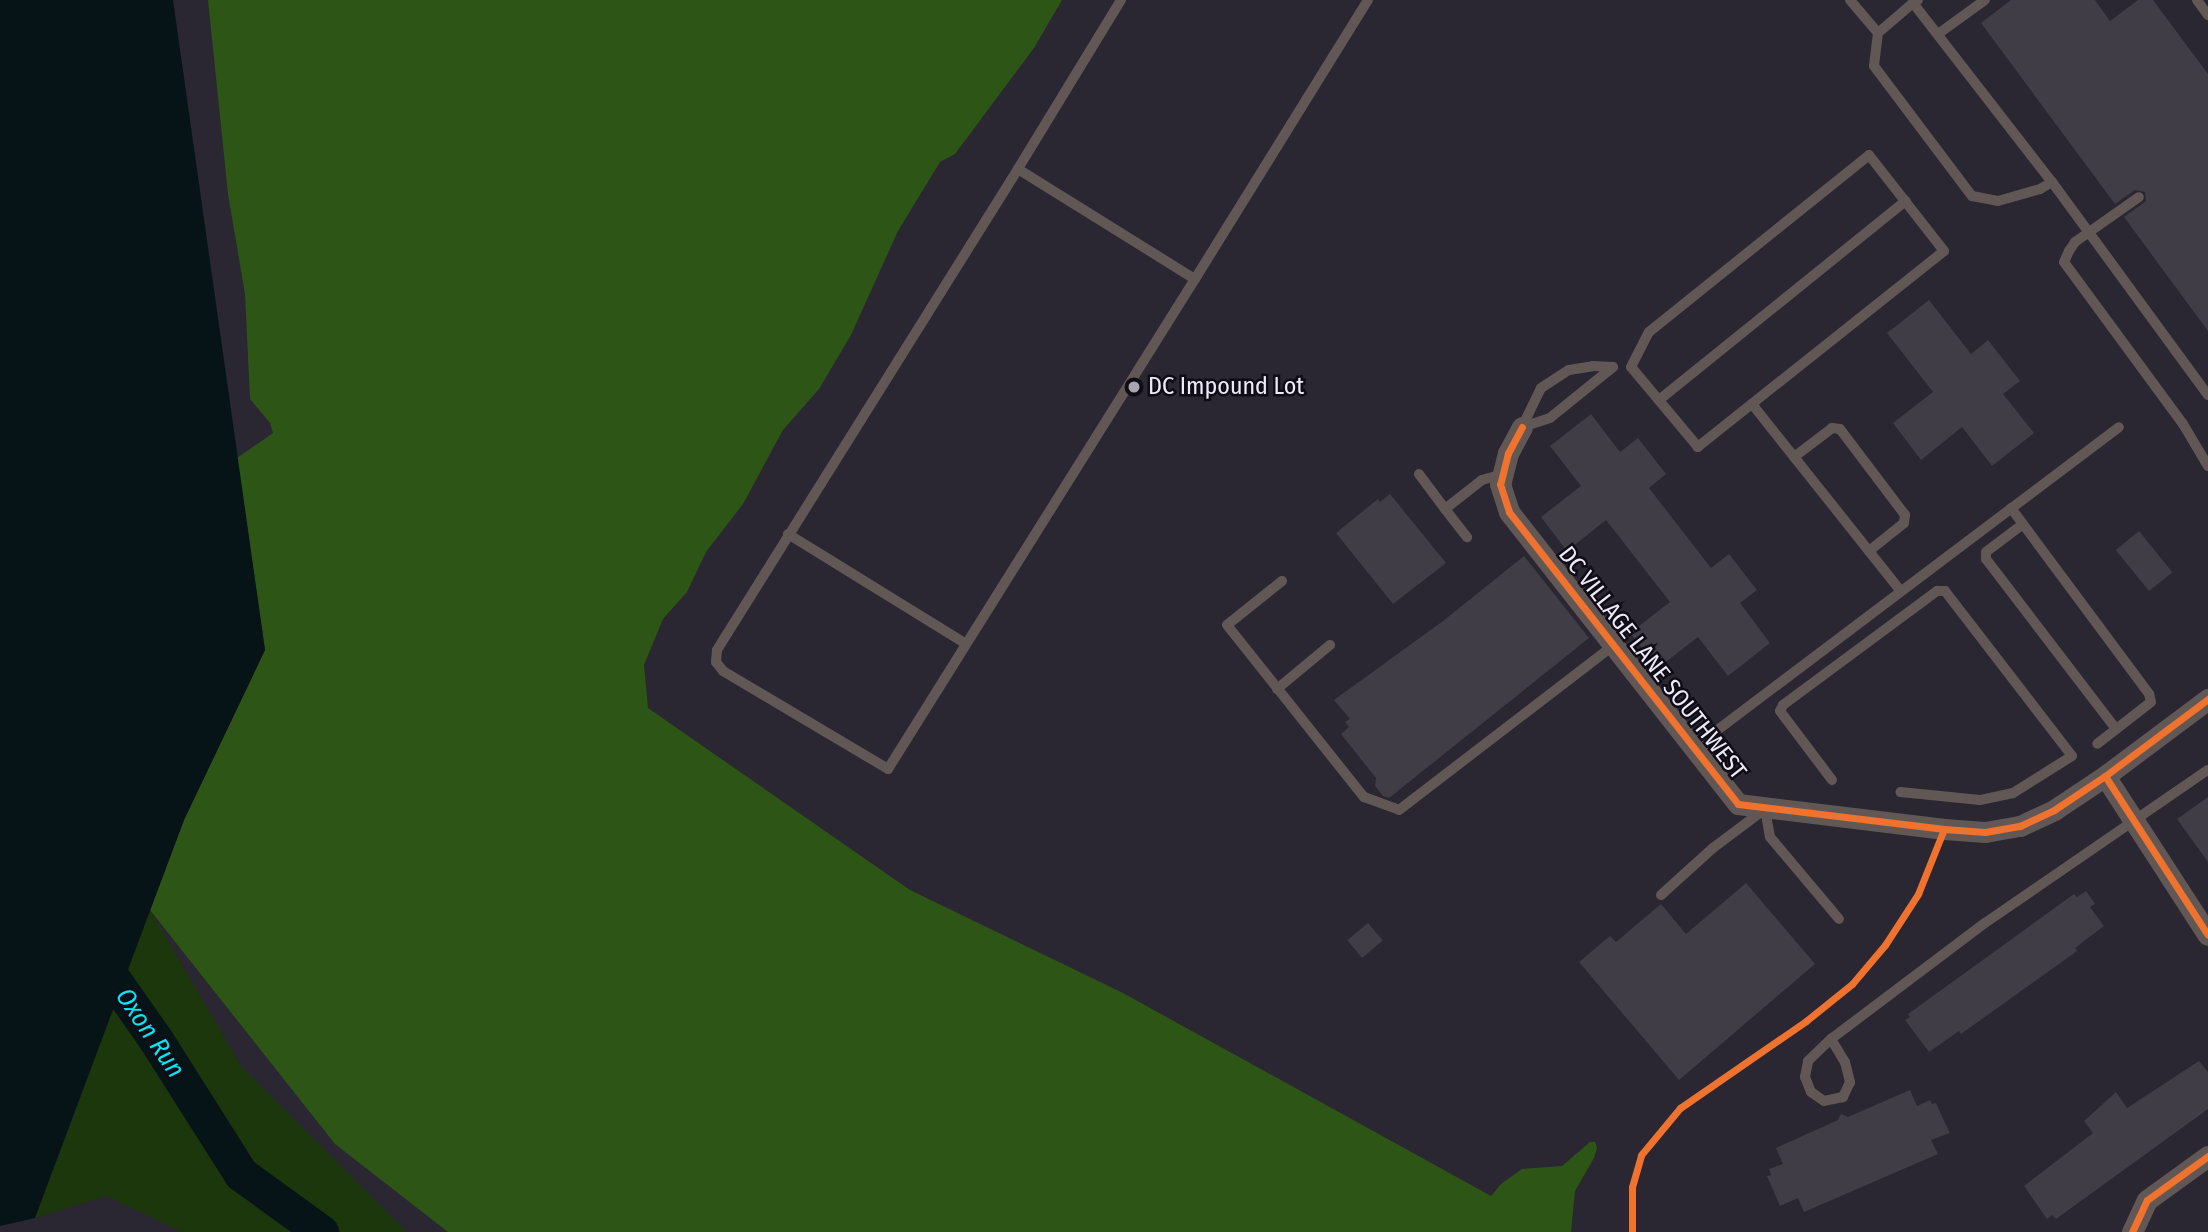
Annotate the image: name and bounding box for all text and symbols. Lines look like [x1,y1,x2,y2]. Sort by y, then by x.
place label: DC Impound Lot [1148,373,1304,401]
marker: DC Impound Lot [1126,379,1142,395]
street label: DC VILLAGE LANE SOUTHWEST [1552,541,1752,785]
water label: Oxon Run [109,982,191,1084]

